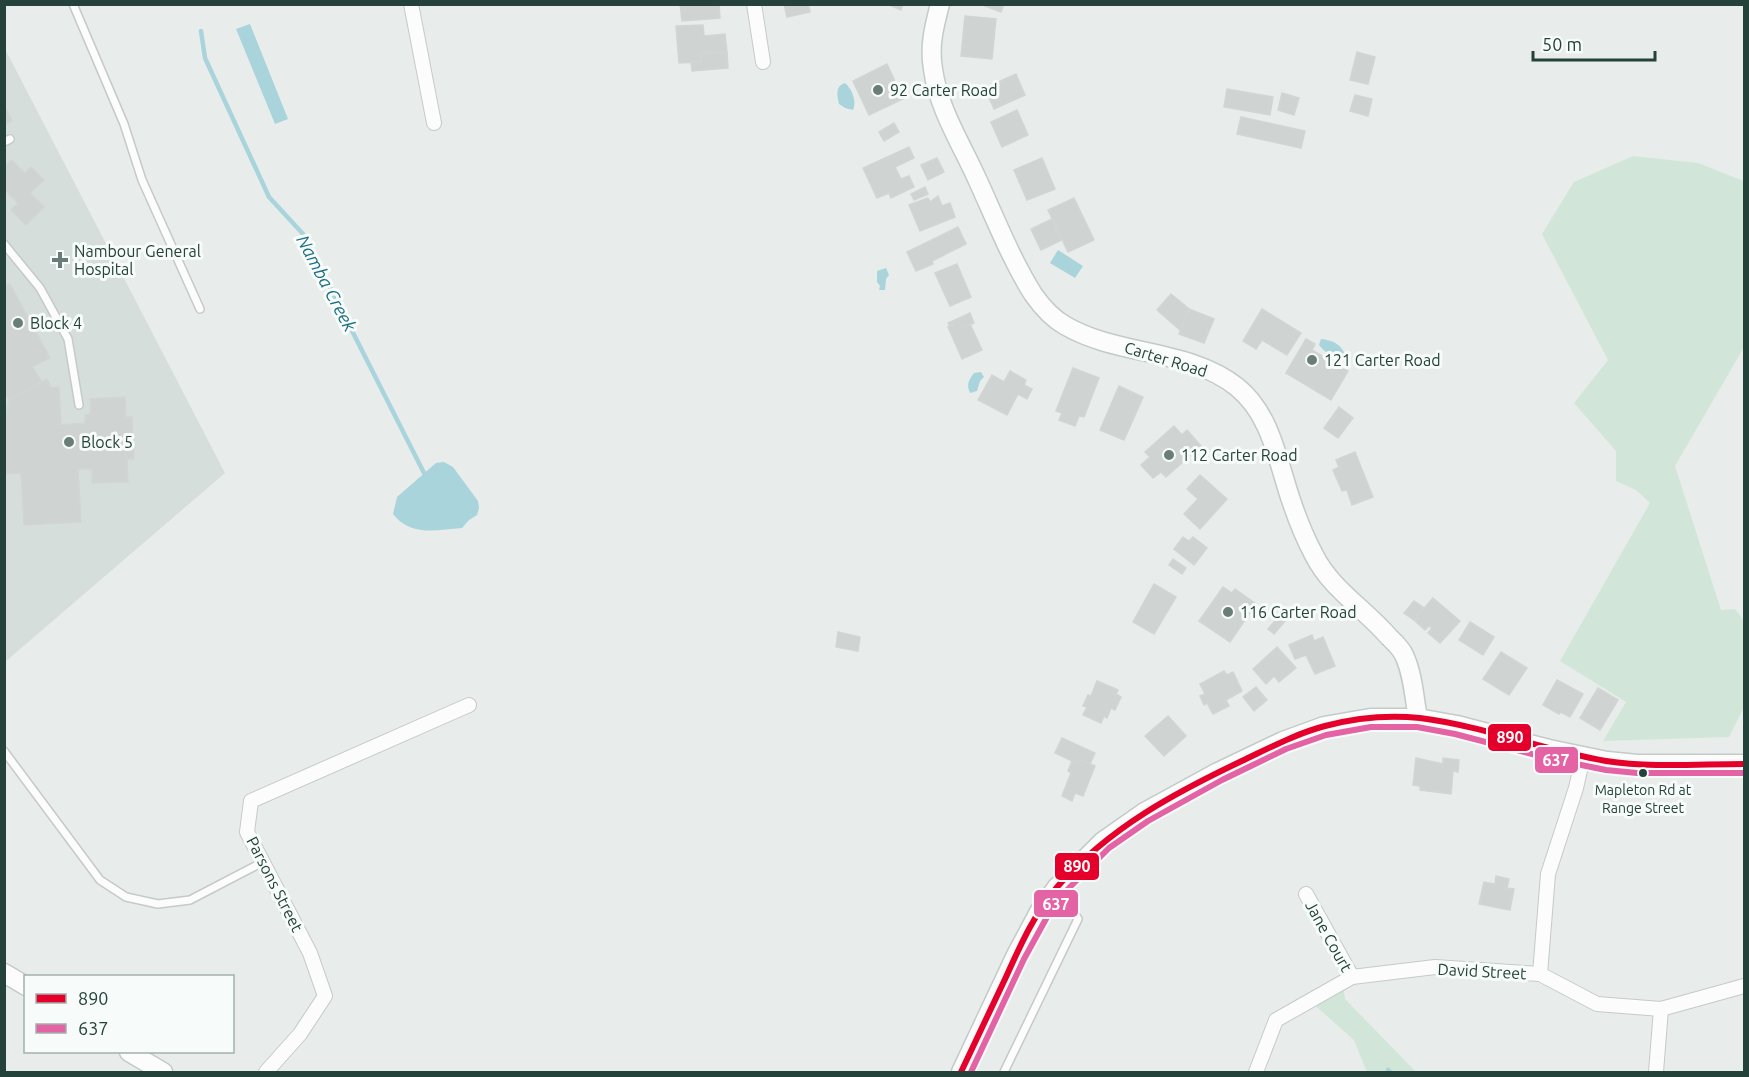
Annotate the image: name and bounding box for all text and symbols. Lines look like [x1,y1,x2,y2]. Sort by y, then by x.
scale bar [1533,24,1654,62]
text: 50 m [1542,34,1582,54]
place label: 92 Carter Road [890,81,998,99]
marker: 92 Carter Road [871,83,885,97]
water label: Namba Creek [293,231,361,335]
place label: Nambour General Hospital [74,242,201,278]
marker: Nambour General Hospital [51,251,69,269]
place label: Block 4 [30,314,82,332]
marker: Block 4 [11,316,25,330]
street label: Carter Road [1122,338,1210,380]
place label: 121 Carter Road [1324,351,1441,369]
marker: 121 Carter Road [1305,353,1319,367]
place label: Block 5 [81,433,133,451]
marker: Block 5 [62,435,76,449]
place label: 112 Carter Road [1181,446,1298,464]
marker: 112 Carter Road [1162,448,1176,462]
place label: 116 Carter Road [1240,603,1357,621]
marker: 116 Carter Road [1221,605,1235,619]
line badge: 890 [1487,723,1532,752]
text: 890 [1496,728,1524,746]
line badge: 637 [1534,746,1579,774]
text: 637 [1542,751,1570,769]
marker: Mapleton Rd at Range Street [1637,767,1649,779]
place label: Mapleton Rd at Range Street [1595,782,1692,816]
street label: Parsons Street [243,833,307,935]
line badge: 890 [1054,852,1100,881]
text: 890 [1063,857,1091,875]
line badge: 637 [1033,889,1079,918]
text: 637 [1042,895,1070,913]
street label: Jane Court [1302,897,1356,975]
street label: David Street [1437,960,1528,982]
legend [24,975,234,1053]
text: 890 [78,988,108,1008]
text: 637 [78,1018,108,1038]

